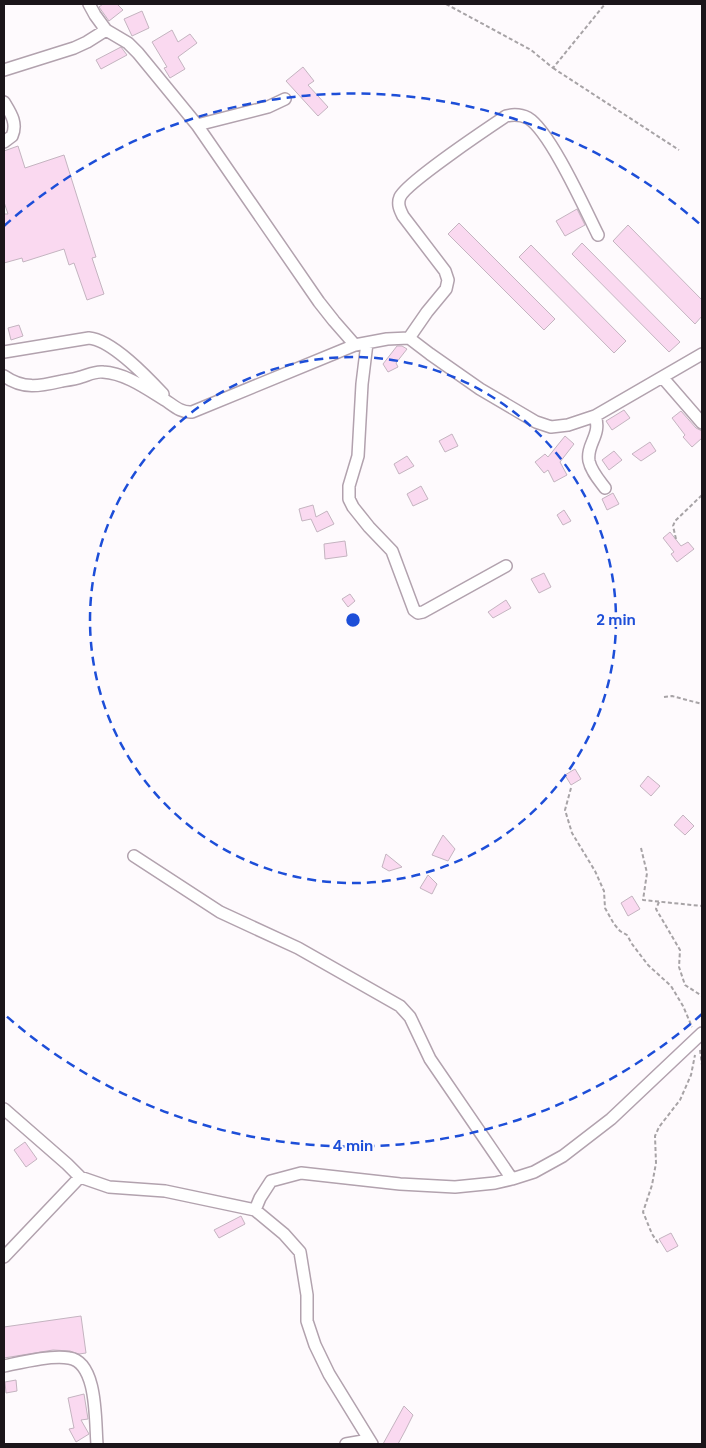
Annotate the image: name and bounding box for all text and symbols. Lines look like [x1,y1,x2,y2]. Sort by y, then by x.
text: 2 min [596,610,636,630]
centre of rings [344,611,362,629]
text: 4 min [333,1136,373,1156]

